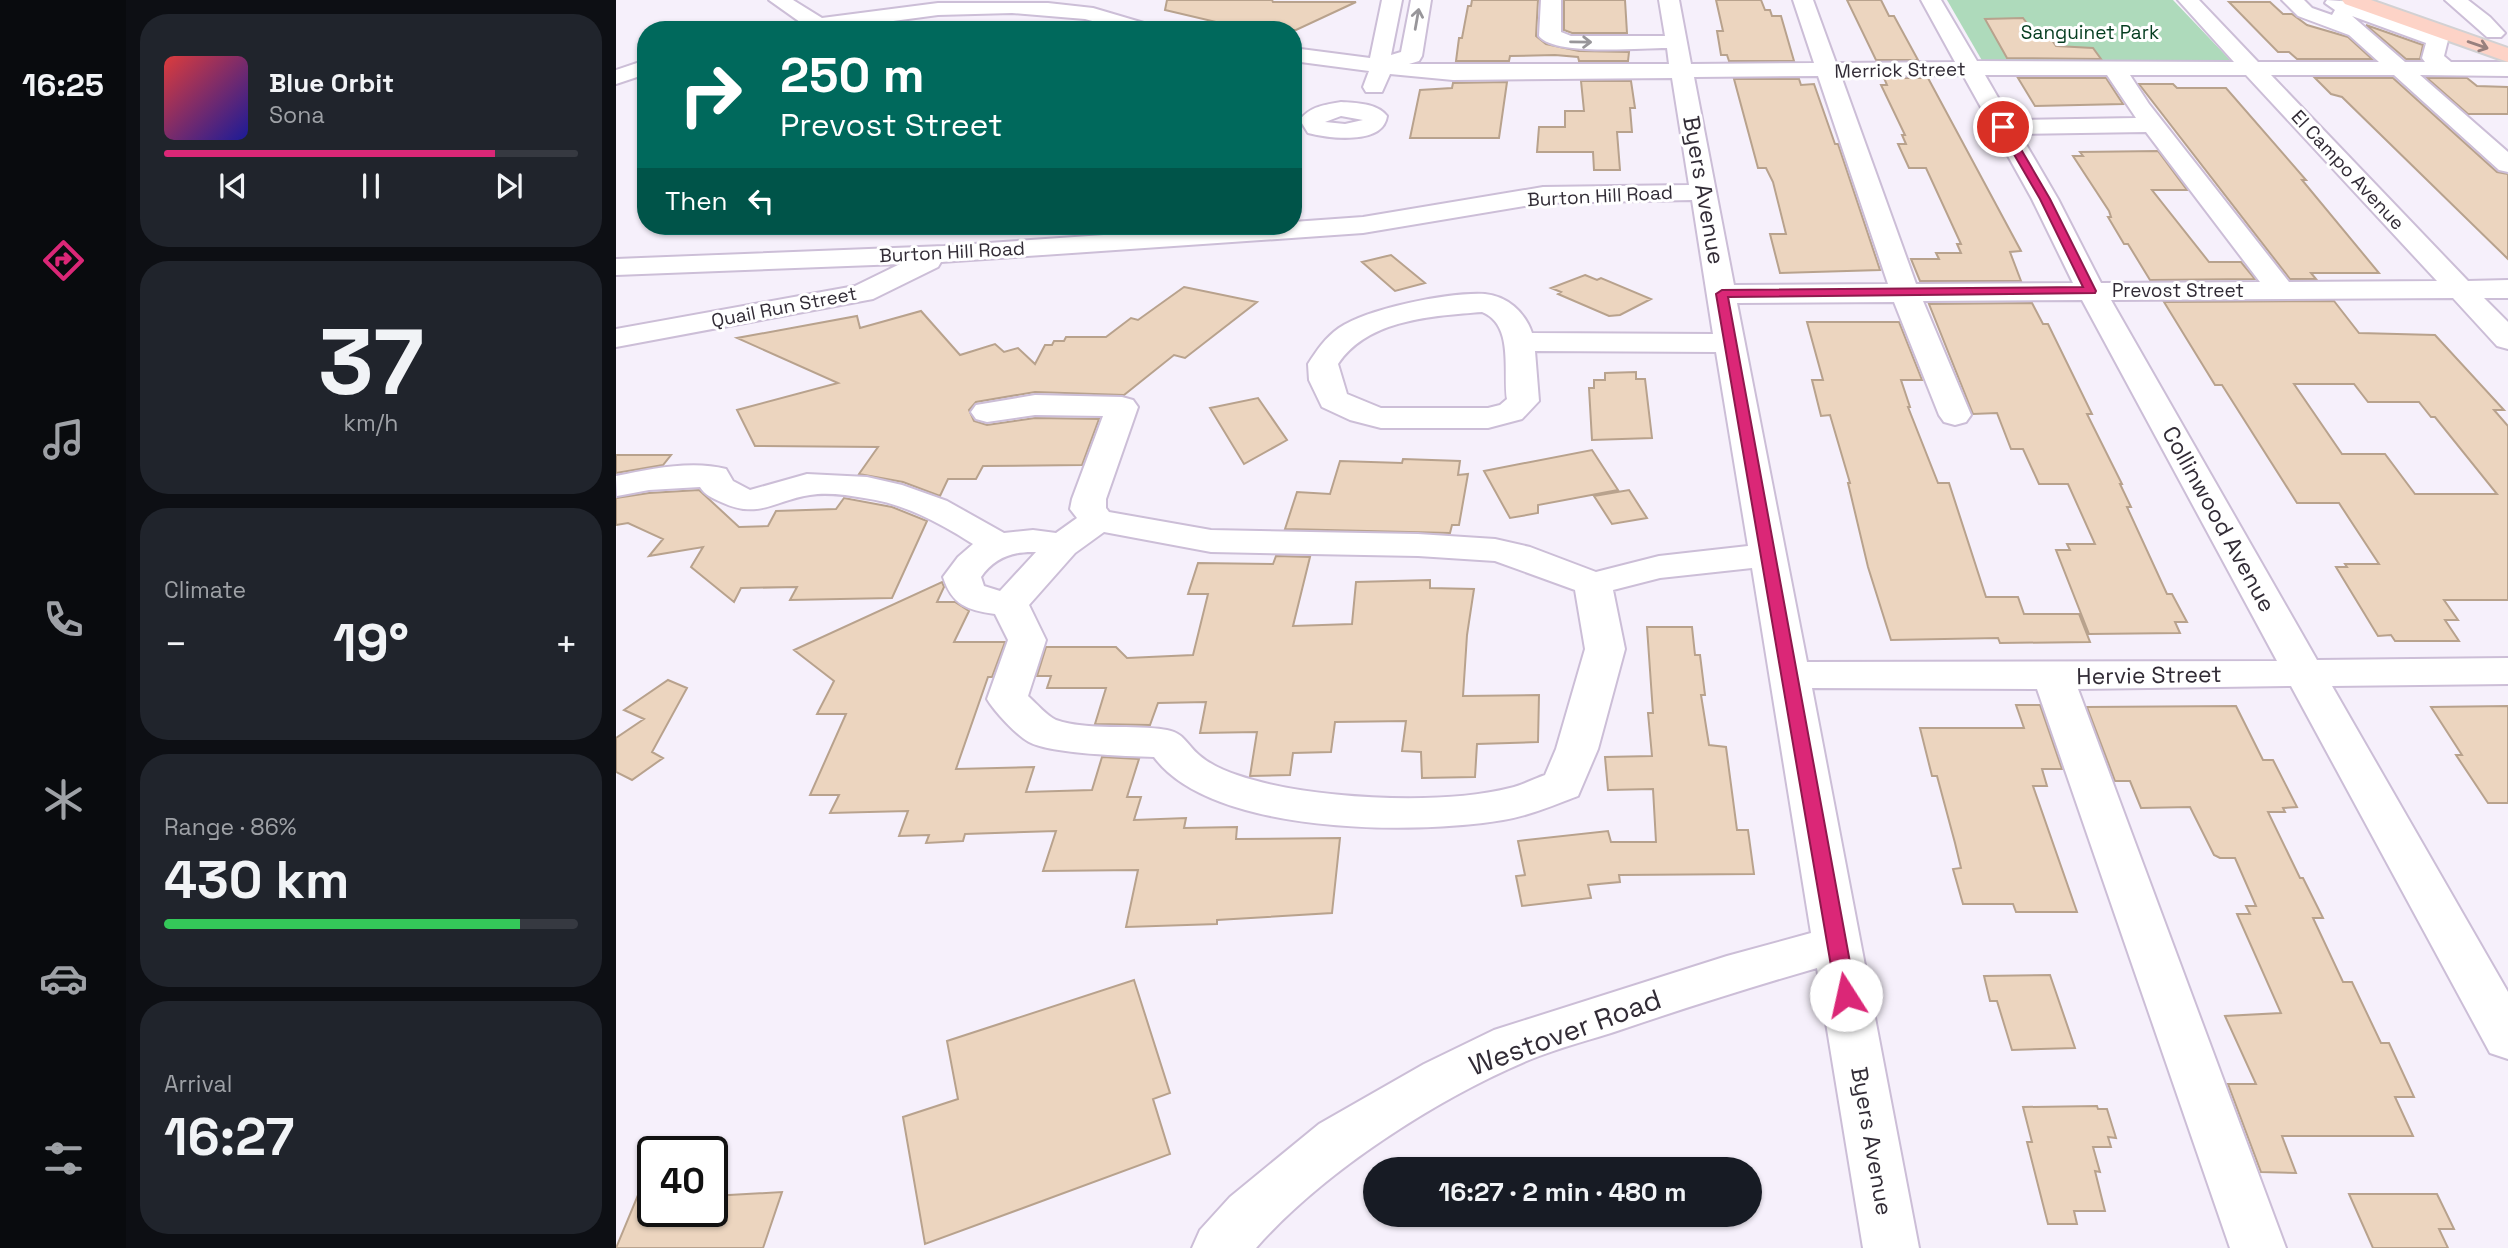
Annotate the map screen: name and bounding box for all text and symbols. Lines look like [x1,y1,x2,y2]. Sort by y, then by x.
one-way arrow [1411,8,1425,31]
park label: Sanguinet Park [2021,20,2159,45]
one-way arrow [1569,35,1592,49]
one-way arrow [2466,40,2488,52]
text: 250 m [780,44,925,106]
icon: right [665,49,756,140]
street label: Merrick Street [1834,56,1966,84]
text: 16:25 [22,65,104,105]
text: Blue Orbit [269,66,394,100]
pin [1973,97,2033,157]
text: Sona [269,100,325,130]
text: Prevost Street [780,105,1003,145]
street label: El Campo Avenue [2286,105,2410,235]
icon: arrive [1984,108,2022,146]
street label: Byers Avenue [1676,113,1732,267]
icon: previous [214,167,252,205]
icon: pause [352,167,390,205]
icon: next [490,167,528,205]
street label: Burton Hill Road [1526,180,1674,212]
icon: left [742,182,780,220]
text: Then [665,184,728,218]
icon: directions [39,236,88,285]
street label: Burton Hill Road [878,236,1026,268]
street label: Prevost Street [2112,278,2244,303]
street label: Quail Run Street [709,281,859,333]
text: 37 [318,304,424,421]
text: km/h [344,408,398,438]
icon: music [39,415,88,464]
street label: Collinwood Avenue [2155,421,2283,617]
text: Climate [164,575,246,605]
icon: phone [39,595,88,644]
text: 19° [333,610,409,676]
text: − [164,620,188,668]
text: + [554,620,578,668]
street label: Hervie Street [2076,659,2222,691]
icon: climate [39,775,88,824]
text: Range · 86% [164,812,297,842]
text: 430 km [164,847,349,913]
icon: car [39,954,88,1003]
position arrow [1809,958,1883,1032]
street label: Westover Road [1464,981,1666,1083]
street label: Byers Avenue [1844,1064,1900,1218]
text: Arrival [164,1069,232,1099]
text: 16:27 [164,1104,294,1170]
icon: filters [39,1134,88,1183]
speed limit sign: 40 [637,1136,728,1227]
text: 16:27 · 2 min · 480 m [1439,1175,1686,1209]

